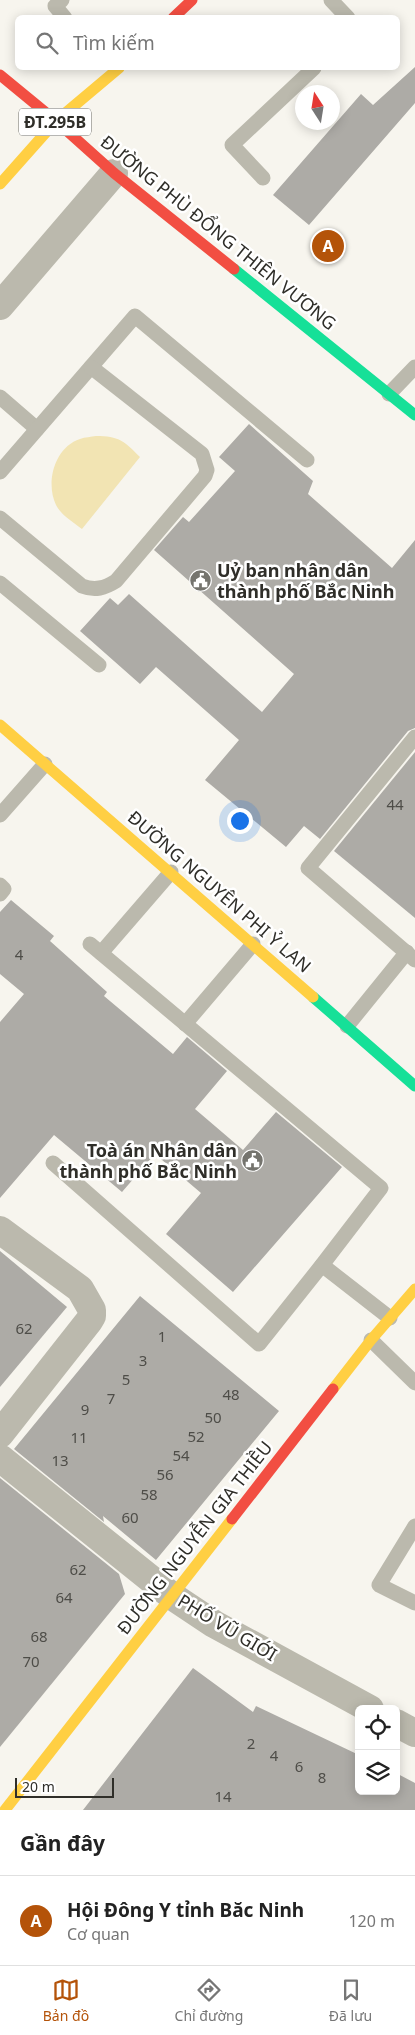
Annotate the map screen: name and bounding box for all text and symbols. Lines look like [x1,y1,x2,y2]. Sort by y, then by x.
search box [15,15,400,70]
icon: search [33,29,61,57]
text: Tìm kiếm [73,30,155,56]
north arrow [295,85,340,130]
road number: ĐT.295B [19,108,91,136]
street label: ĐƯỜNG PHÙ ĐỔNG THIÊN VƯƠNG [96,130,341,335]
pin: A [312,227,344,265]
place label: Uỷ ban nhân dân thành phố Bắc Ninh [217,558,395,603]
public building icon: Uỷ ban nhân dân thành phố Bắc Ninh [189,569,213,593]
house number: 44 [386,794,404,814]
street label: ĐƯỜNG NGUYÊN PHI Ỷ LAN [123,805,316,978]
your location [227,808,253,834]
house number: 4 [15,944,24,964]
place label: Toà án Nhân dân thành phố Bắc Ninh [59,1138,237,1183]
public building icon: Toà án Nhân dân thành phố Bắc Ninh [241,1149,265,1173]
house number: 62 [15,1318,33,1338]
house number: 1 [158,1326,166,1346]
house number: 3 [139,1350,147,1370]
house number: 5 [122,1369,130,1389]
house number: 48 [222,1384,240,1404]
house number: 7 [107,1388,115,1408]
house number: 9 [81,1399,89,1419]
house number: 50 [204,1407,222,1427]
house number: 52 [187,1426,205,1446]
house number: 11 [70,1427,88,1447]
street label: ĐƯỜNG NGUYỄN GIA THIỀU [110,1435,277,1639]
house number: 54 [172,1445,190,1465]
house number: 13 [51,1450,69,1470]
house number: 56 [156,1464,174,1484]
house number: 58 [140,1484,158,1504]
house number: 60 [121,1507,139,1527]
house number: 62 [69,1559,87,1579]
house number: 64 [55,1587,73,1607]
street label: PHỐ VŨ GIỚI [174,1588,281,1666]
house number: 68 [30,1626,48,1646]
house number: 70 [22,1651,40,1671]
map controls [355,1705,400,1795]
button: locate [355,1705,400,1750]
house number: 2 [247,1733,255,1753]
house number: 4 [270,1745,279,1765]
button: layers [355,1750,400,1795]
house number: 6 [295,1756,303,1776]
house number: 8 [318,1767,326,1787]
scale bar [15,1775,114,1798]
text: 20 m [22,1777,55,1796]
house number: 14 [214,1786,232,1806]
text: Gần đây [20,1829,105,1857]
text: Hội Đông Y tỉnh Băc Ninh [67,1897,304,1923]
text: A [30,1910,42,1932]
text: 120 m [348,1910,395,1932]
text: Cơ quan [67,1923,130,1945]
tab: Bản đồ [43,1976,89,2025]
tab: Chỉ đường [175,1976,243,2025]
tab: Đã lưu [329,1976,372,2025]

